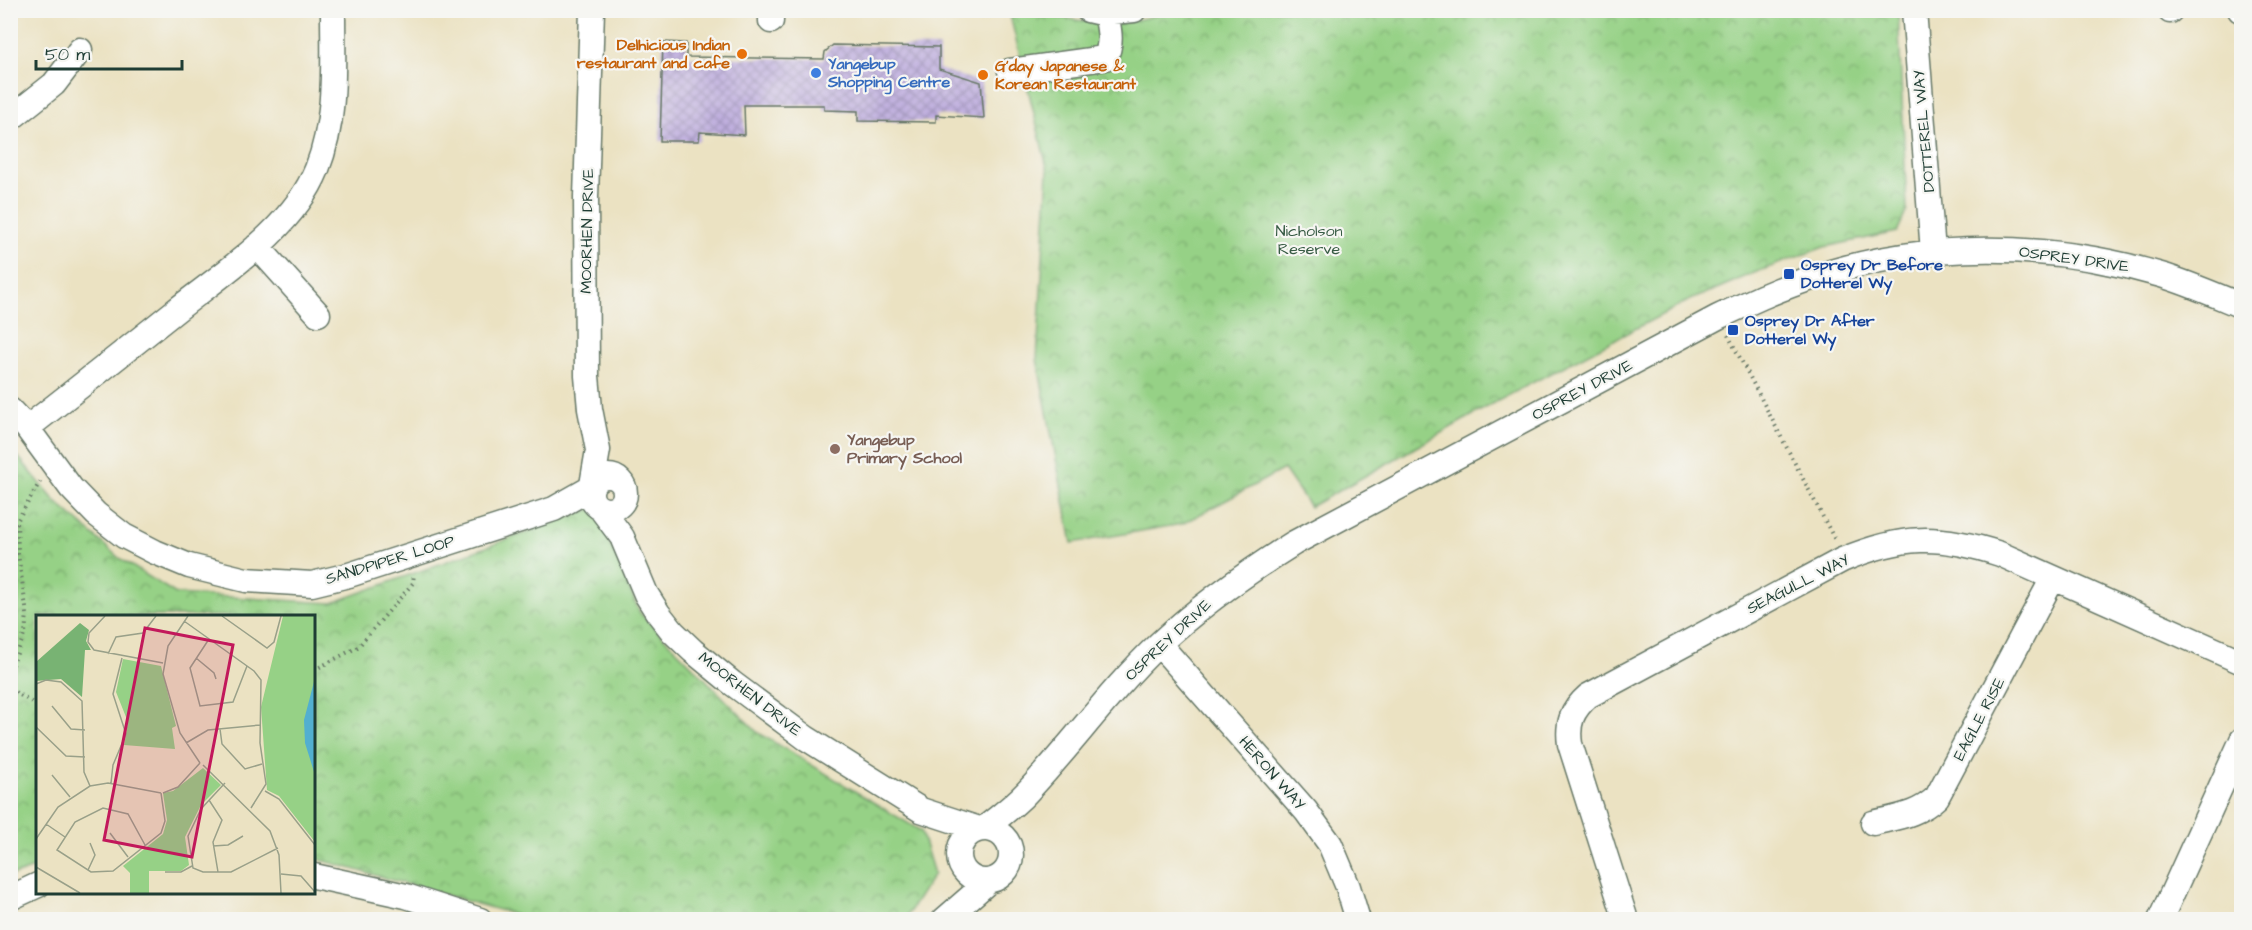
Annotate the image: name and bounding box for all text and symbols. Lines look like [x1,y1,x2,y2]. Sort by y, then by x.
scale bar [36,33,182,71]
place label: Delhicious Indian restaurant and cafe [577,34,730,74]
text: 50 m [45,42,90,67]
marker: Delhicious Indian restaurant and cafe [735,47,749,61]
place label: Yangebup Shopping Centre [827,53,950,95]
place label: G'day Japanese & Korean Restaurant [995,55,1137,95]
marker: Yangebup Shopping Centre [809,66,823,80]
marker: G'day Japanese & Korean Restaurant [976,68,990,82]
street label: DOTTEREL WAY [1908,68,1940,193]
street label: MOORHEN DRIVE [575,168,599,294]
park label: Nicholson Reserve [1275,220,1343,260]
street label: OSPREY DRIVE [2018,240,2131,278]
place label: Osprey Dr Before Dotterel Wy [1801,254,1943,295]
marker: Osprey Dr Before Dotterel Wy [1782,267,1796,281]
place label: Osprey Dr After Dotterel Wy [1745,310,1875,351]
marker: Osprey Dr After Dotterel Wy [1726,323,1740,337]
street label: OSPREY DRIVE [1528,354,1637,426]
place label: Yangebup Primary School [847,429,962,470]
marker: Yangebup Primary School [828,442,842,456]
street label: SANDPIPER LOOP [323,530,457,590]
street label: SEAGULL WAY [1743,548,1854,619]
street label: OSPREY DRIVE [1120,594,1216,686]
inset map [36,615,315,894]
street label: MOORHEN DRIVE [694,647,807,742]
street label: EAGLE RISE [1948,673,2010,764]
street label: HERON WAY [1234,731,1311,815]

